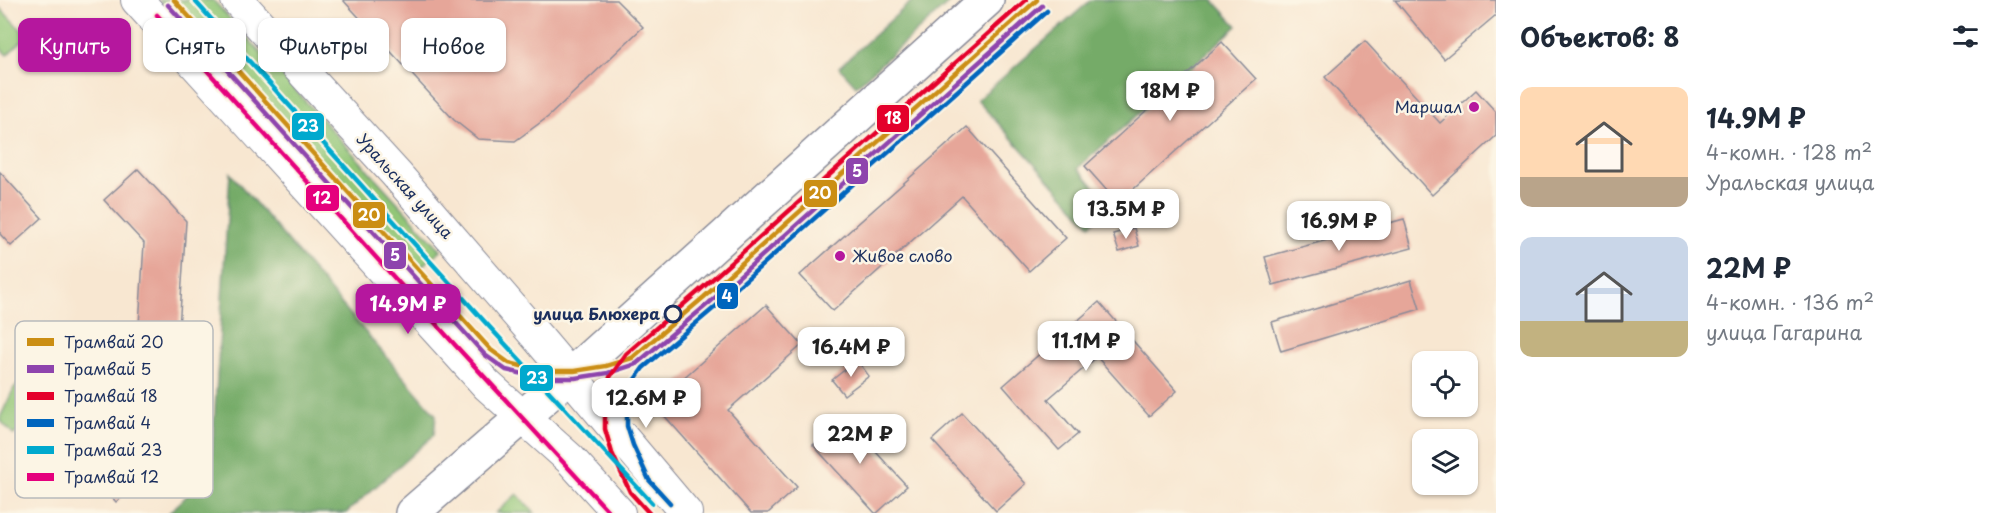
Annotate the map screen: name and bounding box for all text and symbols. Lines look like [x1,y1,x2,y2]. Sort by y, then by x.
text: Объектов: 8 [1520,17,1680,56]
chip: Купить [18,18,131,72]
chip: Снять [143,18,246,72]
chip: Фильтры [258,18,389,72]
chip: Новое [401,18,506,72]
icon: filters [1949,20,1982,53]
pin: 18M ₽ [1128,71,1212,122]
text: 18M ₽ [1140,75,1200,105]
place label: Маршал [1395,94,1462,118]
text: 14.9M ₽ [1706,98,1806,137]
marker: Маршал [1467,100,1481,114]
line badge: 18 [876,104,910,133]
text: 18 [884,105,902,129]
icon: home [1568,111,1640,183]
line badge: 23 [291,112,325,141]
text: 23 [297,113,319,137]
street label: Уральская улица [352,127,460,243]
text: 4-комн. · 128 m² [1706,137,1872,167]
line badge: 5 [845,157,869,185]
text: 5 [852,158,862,182]
text: Уральская улица [1706,167,1874,197]
line badge: 20 [803,179,838,208]
text: 20 [809,180,832,204]
line badge: 12 [305,184,340,212]
text: 12 [313,185,331,209]
pin: 13.5M ₽ [1071,189,1181,240]
text: 13.5M ₽ [1087,193,1165,223]
line badge: 20 [352,201,386,229]
pin: 16.9M ₽ [1284,201,1394,252]
text: 20 [358,202,381,226]
text: 16.9M ₽ [1301,205,1377,235]
line badge: 5 [383,241,407,270]
text: 5 [390,242,400,266]
place label: Живое слово [852,243,953,267]
text: 22M ₽ [1706,248,1791,287]
marker: Живое слово [833,249,847,263]
icon: home [1568,261,1640,333]
line badge: 4 [716,282,739,310]
text: 4 [722,283,733,307]
pin: 14.9M ₽ [353,284,463,335]
text: 4-комн. · 136 m² [1706,287,1874,317]
text: 14.9M ₽ [370,288,446,318]
place label: улица Блюхера [533,301,660,325]
marker: улица Блюхера [664,305,682,323]
text: улица Гагарина [1706,317,1862,347]
legend [15,321,213,498]
pin: 11.1M ₽ [1031,321,1141,372]
text: 11.1M ₽ [1052,325,1120,355]
pin: 16.4M ₽ [796,327,906,378]
text: Трамвай 20 [64,329,164,353]
text: 16.4M ₽ [812,331,890,361]
map controls [1412,351,1478,495]
button: locate [1412,351,1478,417]
text: Трамвай 5 [64,356,151,380]
line badge: 23 [519,364,554,392]
text: 23 [526,365,548,389]
pin: 12.6M ₽ [591,378,701,429]
text: 12.6M ₽ [606,382,686,412]
text: Трамвай 18 [64,383,158,407]
text: Трамвай 4 [64,410,151,434]
pin: 22M ₽ [818,414,902,465]
text: 22M ₽ [827,418,893,448]
button: layers [1412,429,1478,495]
text: Трамвай 23 [64,437,162,461]
text: Трамвай 12 [64,464,159,488]

